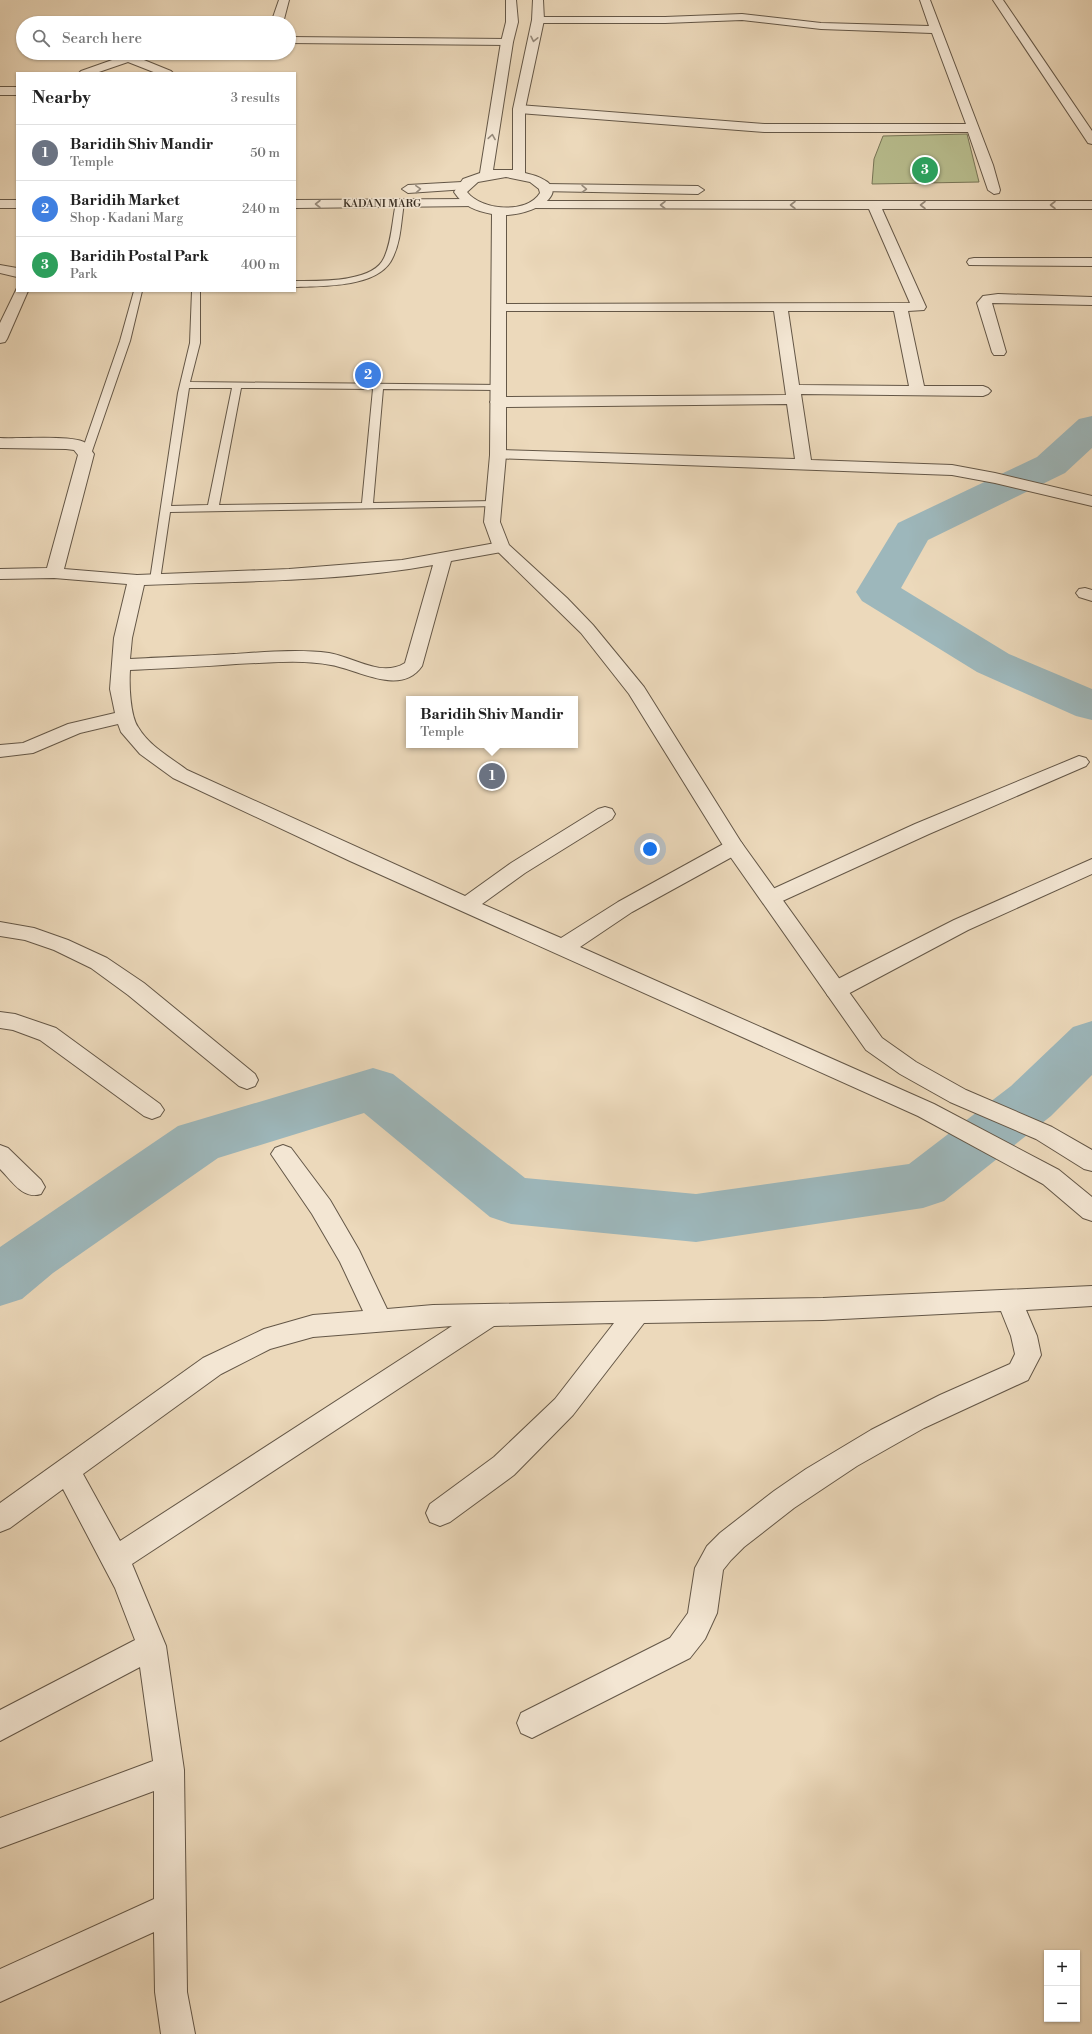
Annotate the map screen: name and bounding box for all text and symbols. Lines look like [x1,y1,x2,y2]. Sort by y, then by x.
search box [16,16,296,60]
icon: search [30,27,52,49]
text: Search here [62,29,142,48]
one-way arrow [531,35,539,42]
text: Nearby [32,87,91,109]
text: 3 results [231,90,280,106]
one-way arrow [487,134,496,140]
text: Baridih Shiv Mandir [70,135,213,154]
text: 1 [42,145,48,161]
text: 50 m [250,145,280,161]
text: Temple [70,154,114,170]
pin: 3 [912,155,938,185]
one-way arrow [581,184,587,193]
one-way arrow [415,185,421,193]
text: Baridih Market [70,191,180,210]
street label: KADANI MARG [343,197,421,211]
one-way arrow [315,200,321,208]
text: 2 [41,201,49,217]
text: 240 m [242,201,280,217]
one-way arrow [660,201,666,209]
one-way arrow [790,201,796,209]
one-way arrow [920,201,926,209]
one-way arrow [1050,201,1056,209]
text: Shop · Kadani Marg [70,210,183,226]
text: Baridih Postal Park [70,247,209,266]
text: 3 [41,257,49,273]
text: 400 m [241,257,280,273]
text: Park [70,266,97,282]
pin: 2 [355,360,381,390]
popup [406,696,578,748]
text: Baridih Shiv Mandir [420,705,564,724]
text: Temple [420,724,464,740]
pin: 1 [479,761,505,791]
your location [640,839,660,859]
map controls [1044,1950,1080,2022]
button: + [1044,1950,1080,1986]
button: − [1044,1986,1080,2022]

